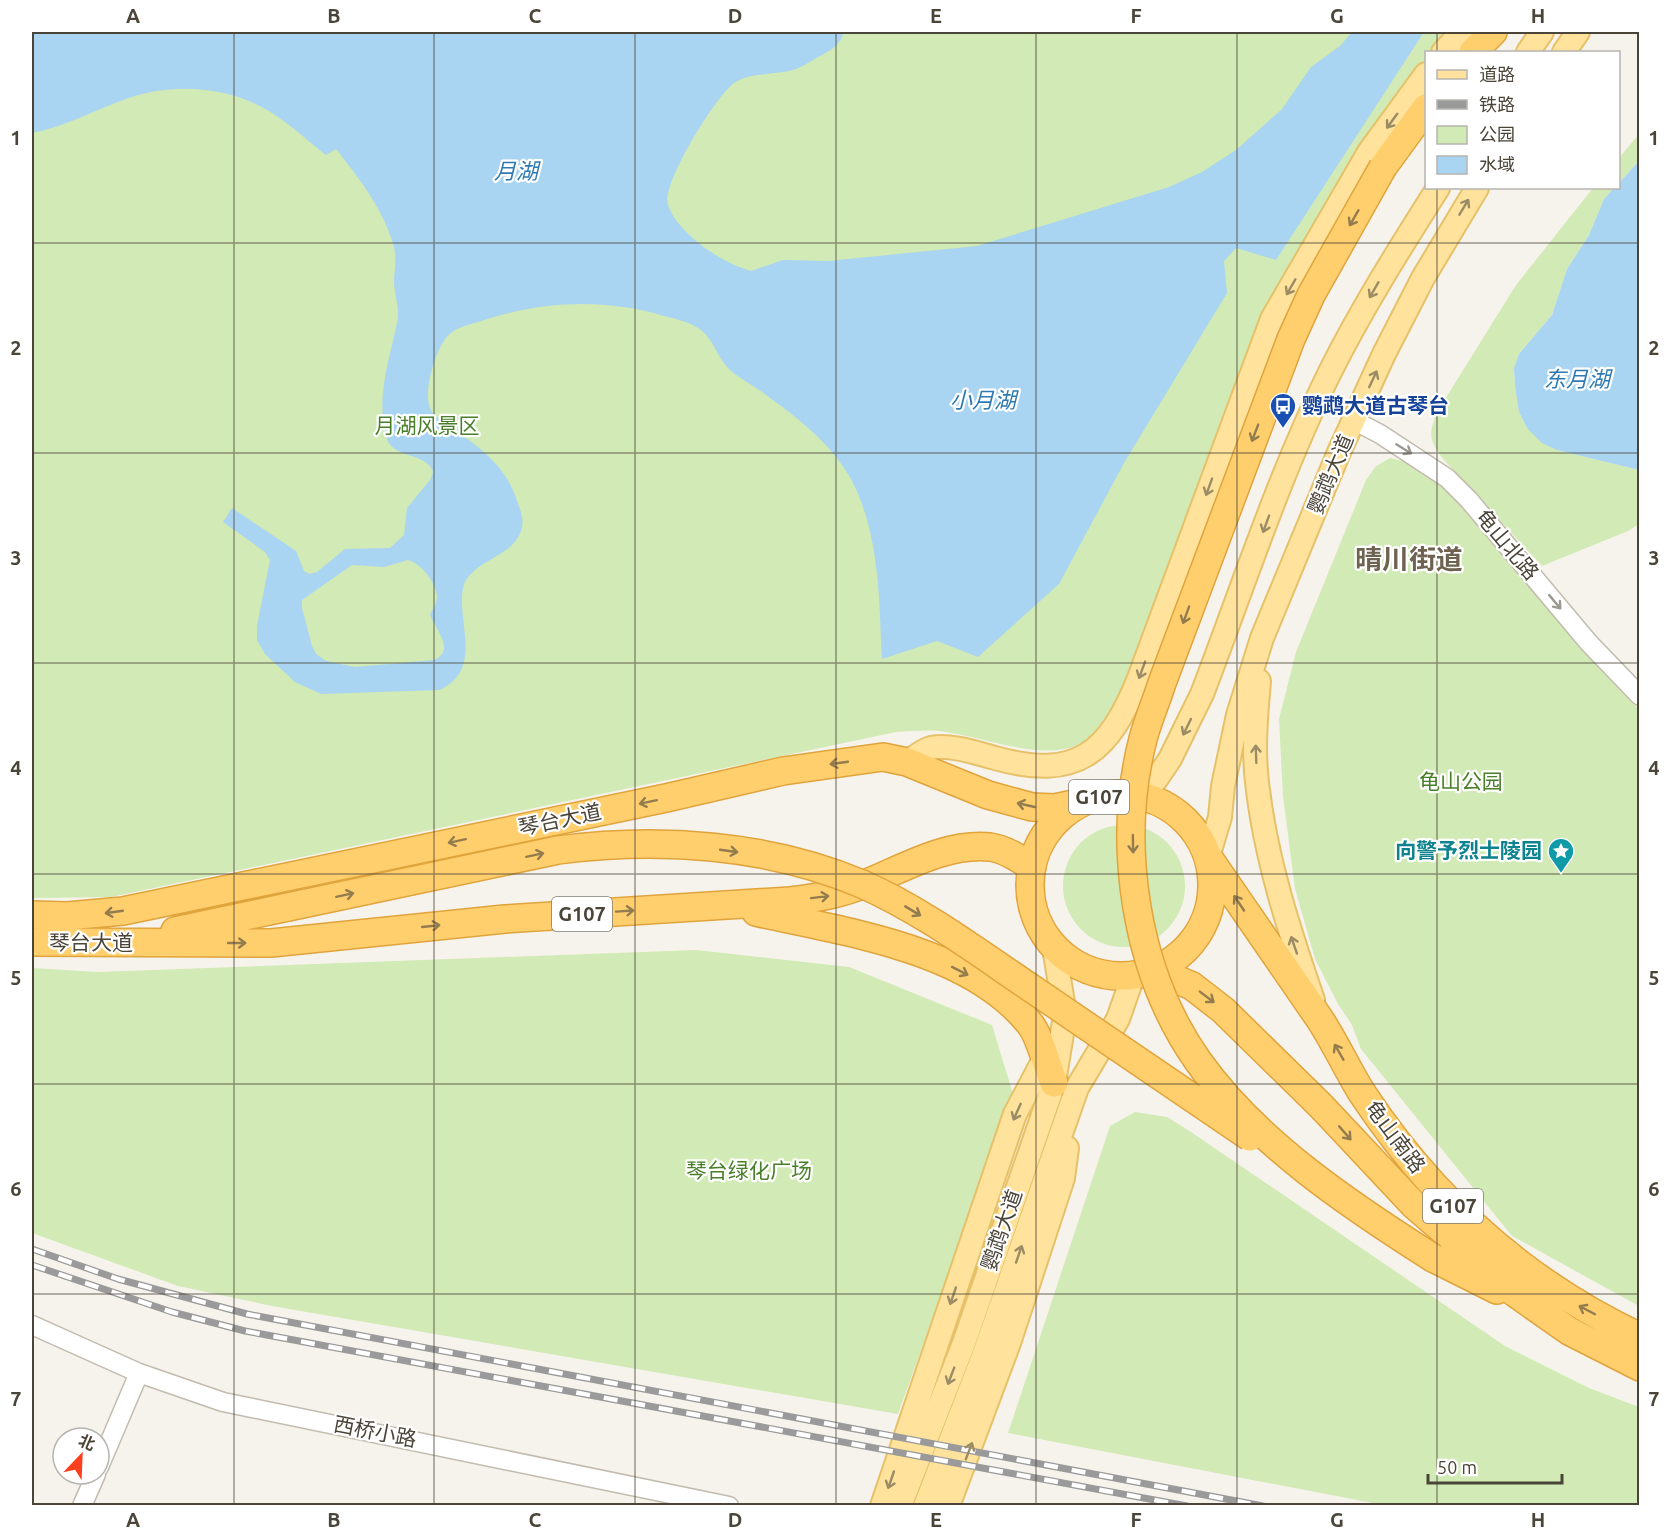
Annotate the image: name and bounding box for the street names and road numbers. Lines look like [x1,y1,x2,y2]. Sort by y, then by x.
street label: 鹦鹉大道 [1303,430,1358,517]
street label: 龟山北路 [1472,504,1544,584]
road number: G107 [1069,780,1129,814]
street label: 琴台大道 [516,799,603,839]
road number: G107 [552,897,612,931]
street label: 琴台大道 [49,930,133,954]
street label: 龟山南路 [1361,1096,1431,1177]
street label: 鹦鹉大道 [976,1186,1026,1273]
road number: G107 [1423,1189,1483,1223]
street label: 西桥小路 [332,1411,419,1451]

